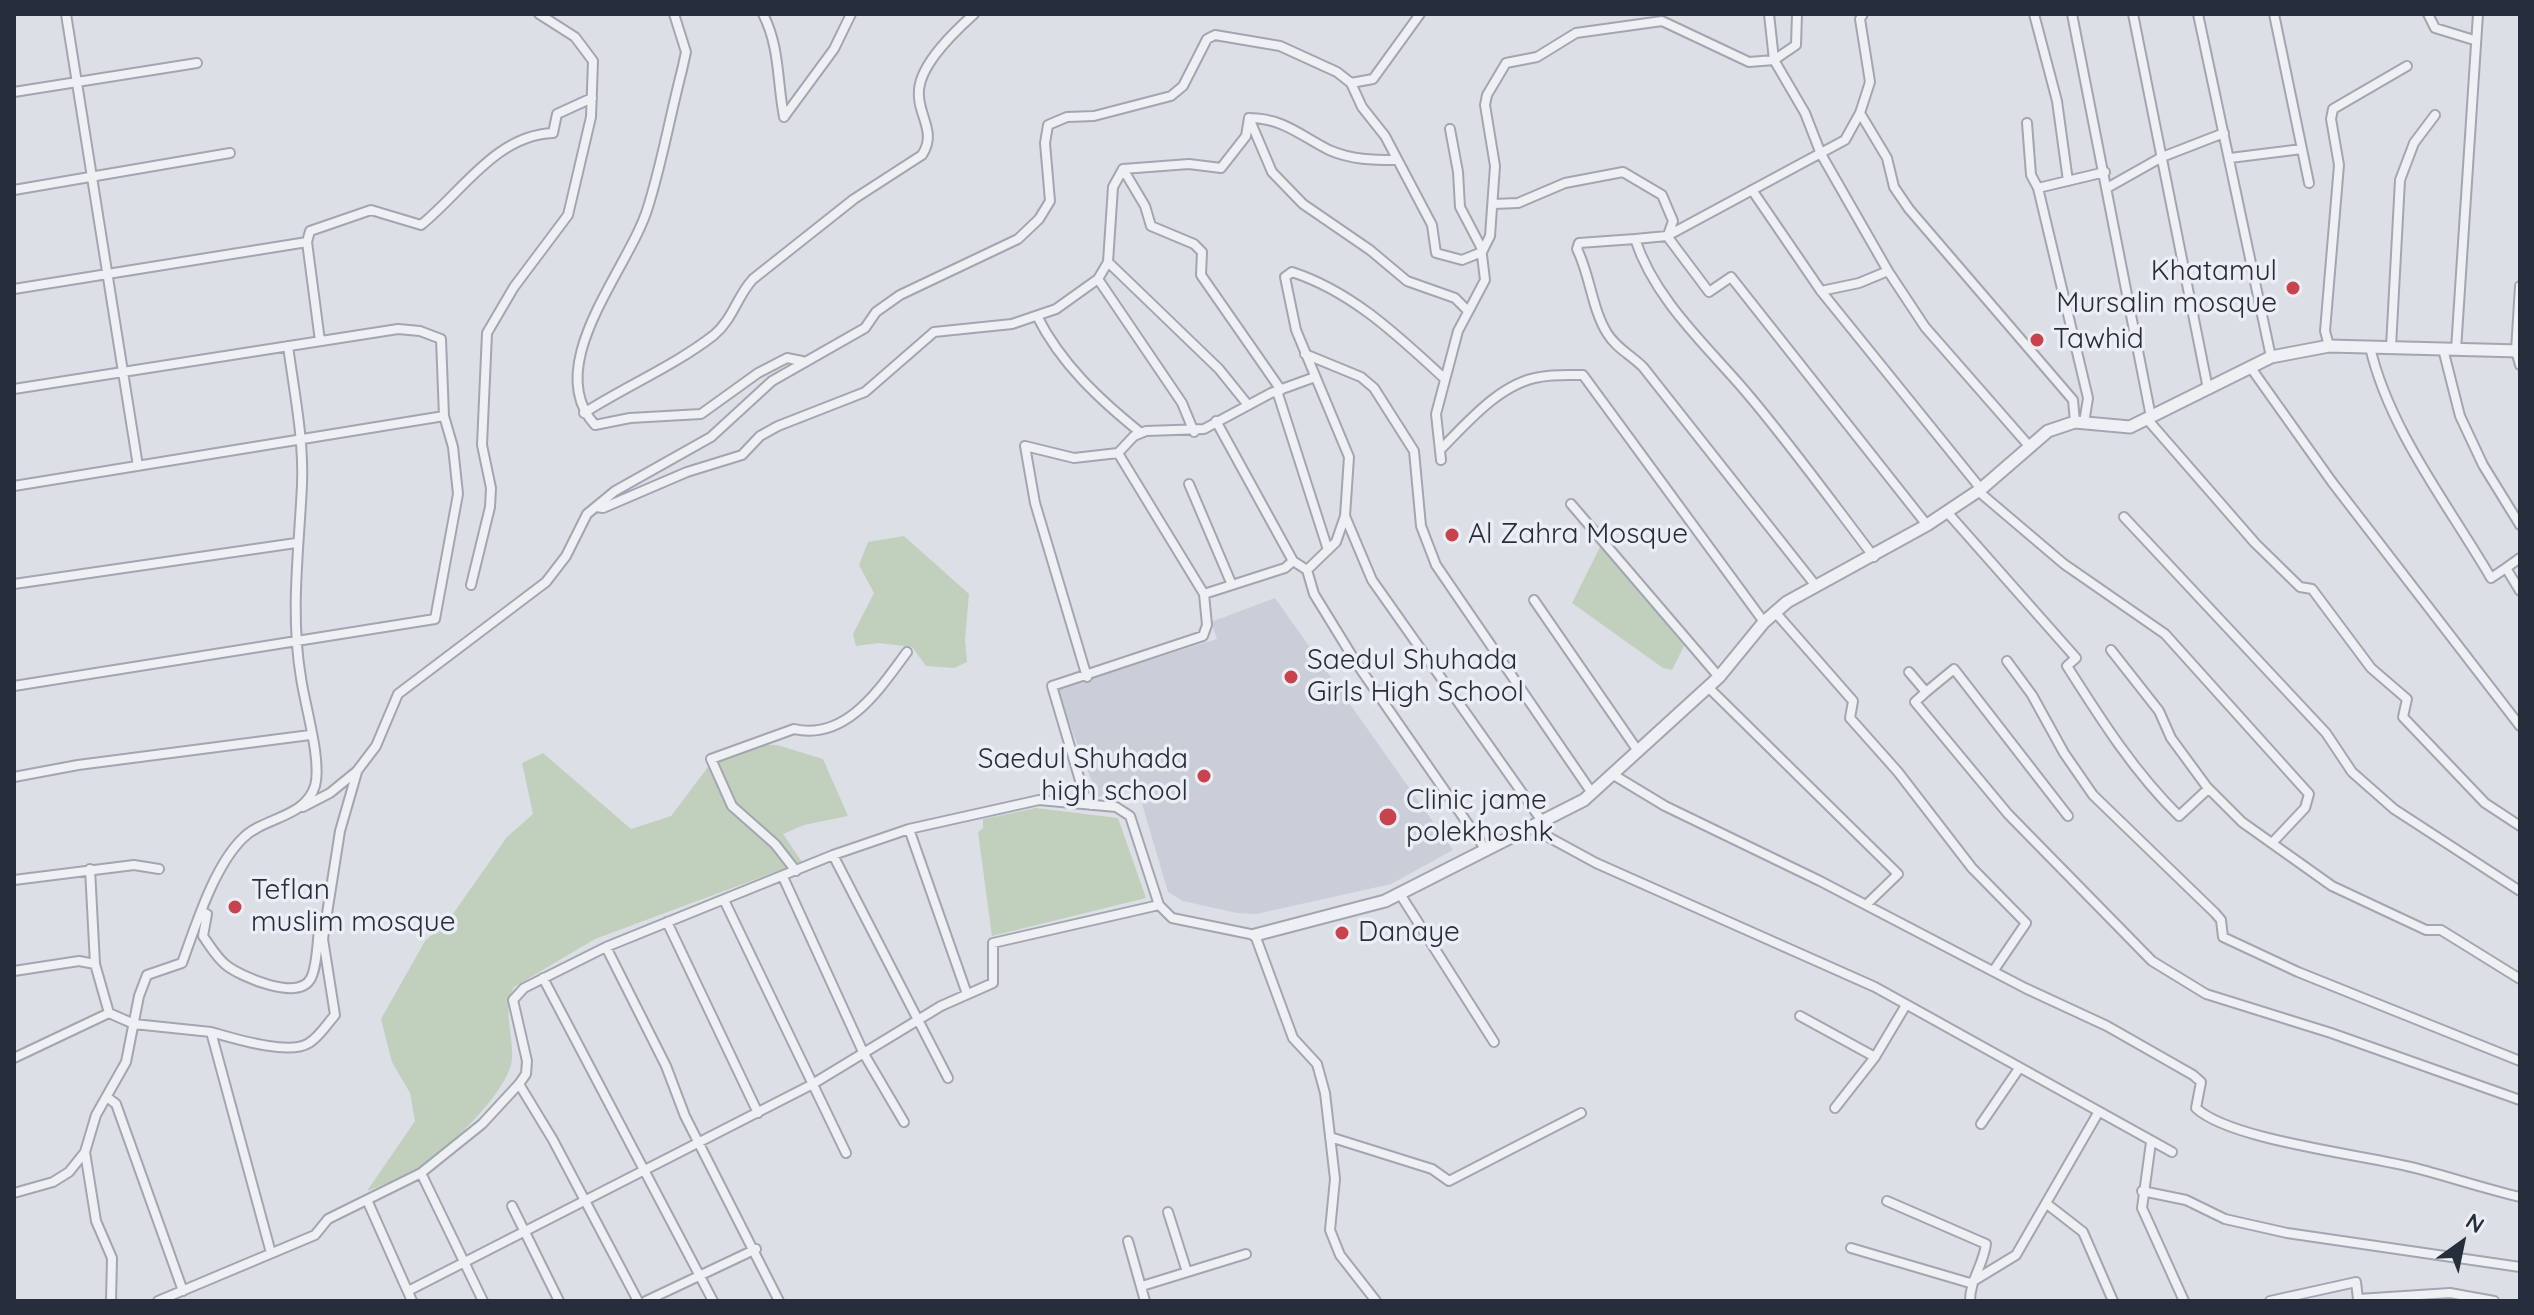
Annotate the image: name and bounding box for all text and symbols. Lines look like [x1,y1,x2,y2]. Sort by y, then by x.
place label: Khatamul Mursalin mosque [2056,255,2277,321]
marker: Khatamul Mursalin mosque [2284,279,2302,297]
place label: Tawhid [2053,323,2144,357]
marker: Tawhid [2028,331,2046,349]
place label: Al Zahra Mosque [1468,518,1688,552]
marker: Al Zahra Mosque [1443,526,1461,544]
place label: Saedul Shuhada Girls High School [1307,644,1524,710]
marker: Saedul Shuhada Girls High School [1282,668,1300,686]
place label: Saedul Shuhada high school [978,743,1188,809]
marker: Saedul Shuhada high school [1195,767,1213,785]
place label: Clinic jame polekhoshk [1406,784,1554,850]
marker: Clinic jame polekhoshk [1377,806,1399,828]
place label: Teflan muslim mosque [251,874,456,940]
marker: Teflan muslim mosque [226,898,244,916]
place label: Danaye [1358,916,1460,950]
marker: Danaye [1333,924,1351,942]
north arrow [2422,1203,2502,1283]
text: N [2461,1207,2489,1239]

